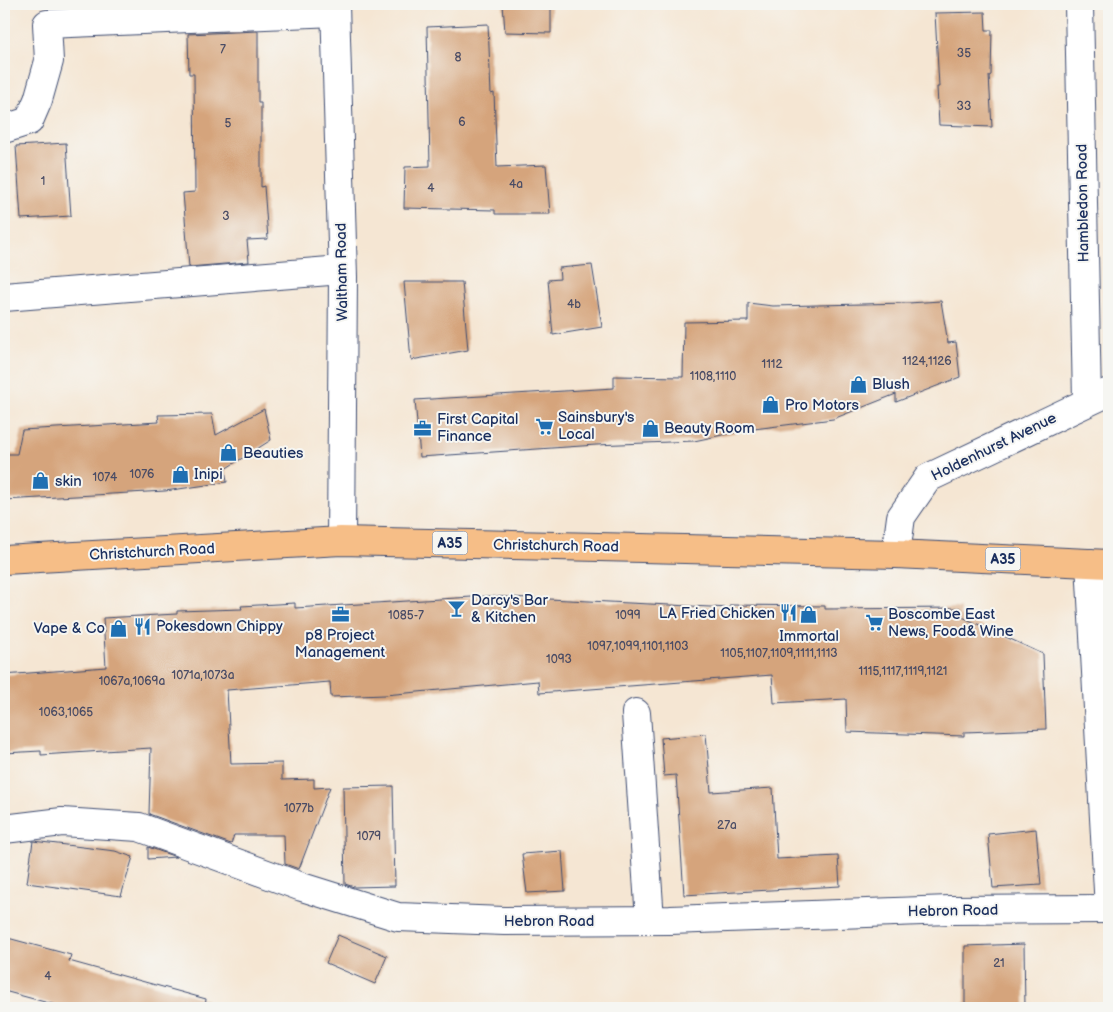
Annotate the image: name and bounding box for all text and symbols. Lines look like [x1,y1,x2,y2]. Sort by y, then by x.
house number: 7 [220,42,226,57]
house number: 35 [957,46,971,61]
house number: 8 [455,50,462,65]
house number: 33 [957,99,971,114]
house number: 6 [458,115,466,130]
house number: 5 [225,116,232,131]
street label: Hambledon Road [1072,144,1094,262]
house number: 1 [41,174,45,189]
house number: 4a [509,177,523,192]
house number: 4 [427,181,435,196]
house number: 3 [222,209,230,224]
street label: Waltham Road [332,222,352,322]
house number: 4b [567,297,581,312]
house number: 1124,1126 [902,354,952,369]
house number: 1112 [761,357,783,372]
house number: 1108,1110 [690,369,736,384]
shop icon: Blush [848,374,868,394]
place label: Blush [872,375,910,394]
shop icon: Pro Motors [761,395,781,415]
place label: Pro Motors [785,396,859,415]
place label: Sainsbury's Local [558,408,635,444]
street label: Holdenhurst Avenue [928,408,1060,486]
place label: First Capital Finance [437,410,518,446]
supermarket icon: Sainsbury's Local [534,416,554,436]
office icon: First Capital Finance [413,418,433,438]
shop icon: Beauty Room [640,418,660,438]
place label: Beauty Room [664,419,755,438]
shop icon: Beauties [219,443,239,463]
place label: Beauties [243,444,304,463]
shop icon: Inipi [170,464,190,484]
place label: Inipi [194,465,223,484]
house number: 1076 [130,467,154,482]
house number: 1074 [93,470,118,485]
shop icon: skin [31,471,51,491]
place label: skin [55,472,82,491]
road number: A35 [432,532,468,554]
street label: Christchurch Road [493,535,619,557]
street label: Christchurch Road [89,539,215,565]
road number: A35 [986,548,1020,570]
place label: Darcy's Bar & Kitchen [471,591,549,627]
bar icon: Darcy's Bar & Kitchen [447,599,467,619]
restaurant icon: LA Fried Chicken [779,603,799,623]
office icon: p8 Project Management [330,604,350,624]
place label: LA Fried Chicken [659,604,775,623]
shop icon: Immortal [799,605,819,625]
place label: Boscombe East News, Food& Wine [888,605,1014,641]
house number: 1085-7 [388,608,424,623]
house number: 1099 [615,608,641,623]
supermarket icon: Boscombe East News, Food& Wine [864,613,884,633]
restaurant icon: Pokesdown Chippy [132,616,152,636]
place label: Pokesdown Chippy [156,617,283,636]
shop icon: Vape & Co [109,618,129,638]
place label: Vape & Co [34,619,105,638]
place label: p8 Project Management [295,626,386,662]
place label: Immortal [779,627,839,646]
house number: 1097,1099,1101,1103 [587,639,689,654]
house number: 1105,1107,1109,1111,1113 [720,646,838,661]
house number: 1093 [546,652,572,667]
house number: 1115,1117,1119,1121 [859,664,947,679]
house number: 1071a,1073a [172,668,235,683]
house number: 1067a,1069a [99,674,166,689]
house number: 1063,1065 [39,705,93,720]
house number: 1077b [284,801,314,816]
house number: 27a [717,818,737,833]
house number: 1079 [357,829,381,844]
street label: Hebron Road [907,901,999,921]
street label: Hebron Road [504,912,594,931]
house number: 21 [993,956,1005,971]
house number: 4 [44,969,52,984]

